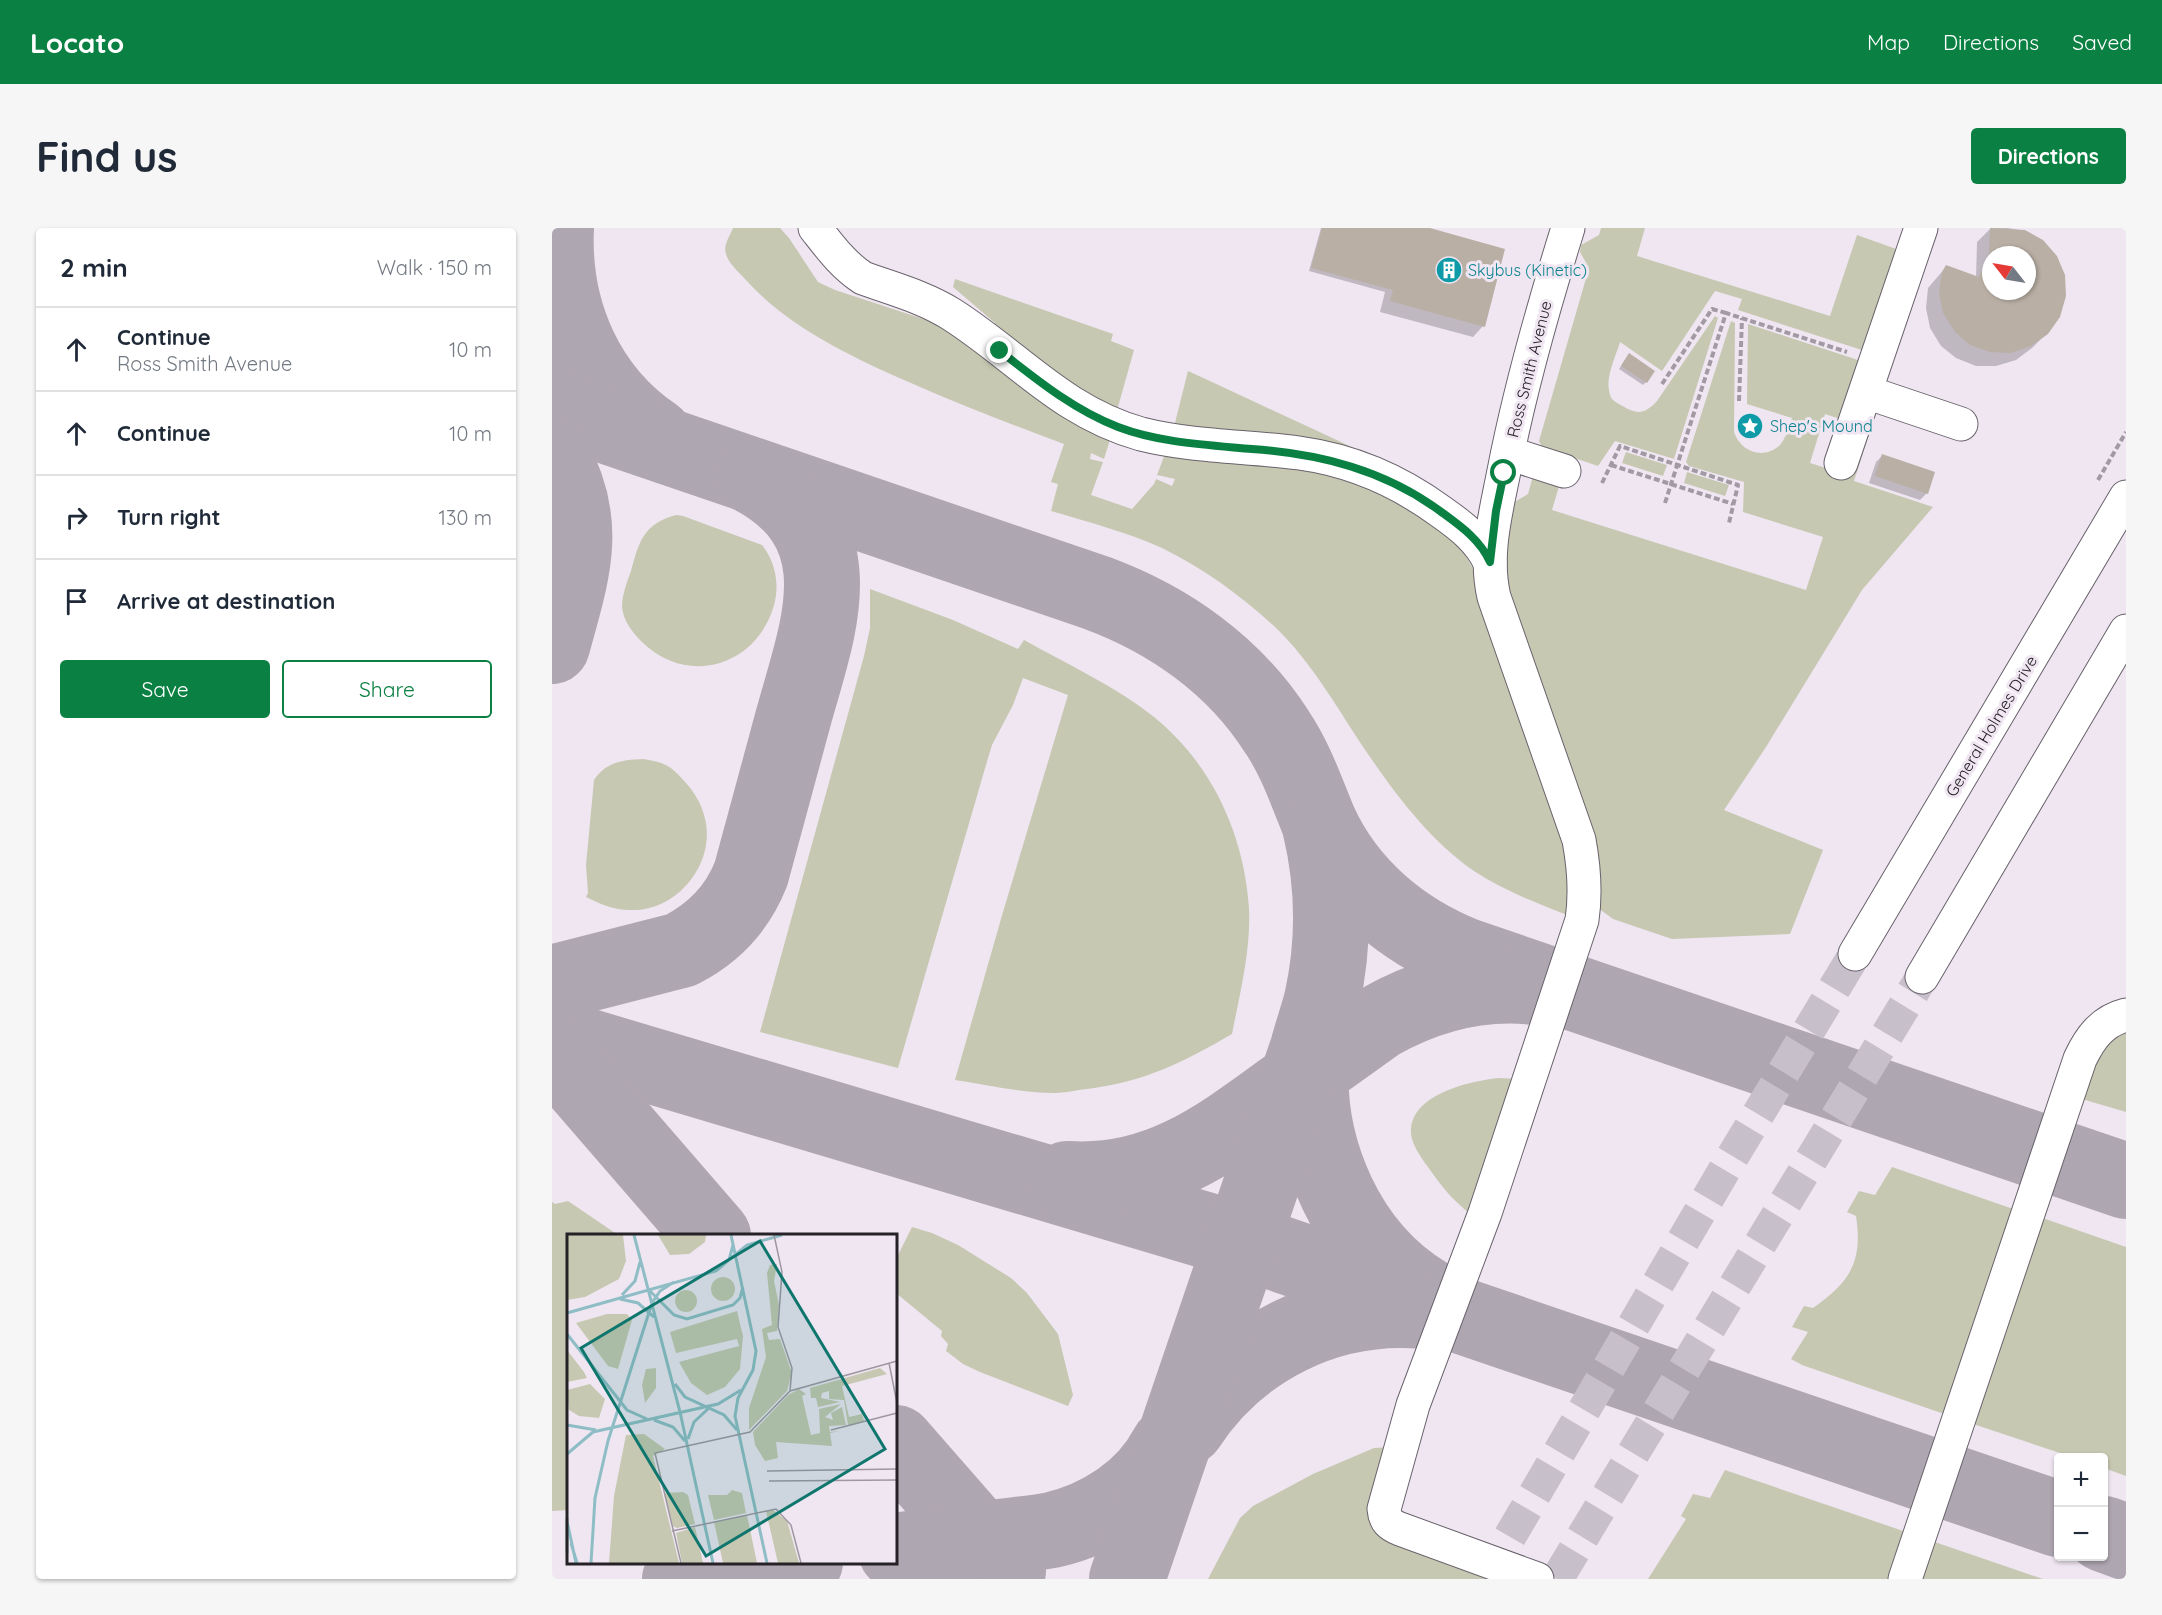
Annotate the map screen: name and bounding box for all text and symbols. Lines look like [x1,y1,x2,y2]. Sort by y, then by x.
text: Locato [30,25,124,60]
text: Map [1867,29,1910,55]
text: Directions [1943,29,2039,55]
text: Saved [2072,29,2132,55]
button: Directions [1971,128,2126,184]
text: Find us [36,130,178,183]
north arrow [1982,246,2036,300]
text: 2 min [60,251,128,284]
text: Walk · 150 m [377,255,492,280]
building icon: Skybus (Kinetic) [1434,255,1464,285]
place label: Skybus (Kinetic) [1468,260,1587,280]
street label: Ross Smith Avenue [1502,299,1556,439]
text: Continue [117,323,211,351]
icon: ahead [60,333,93,366]
text: 10 m [449,337,492,362]
route end [986,337,1012,363]
text: Ross Smith Avenue [117,351,292,376]
place icon: Shep's Mound [1735,411,1765,441]
place label: Shep's Mound [1770,416,1873,436]
icon: ahead [60,417,93,450]
text: Continue [117,419,211,447]
text: 10 m [449,421,492,446]
route start [1490,459,1516,485]
icon: right [60,501,93,534]
text: Turn right [117,503,221,531]
text: 130 m [439,505,492,530]
icon: arrive [60,585,93,618]
text: Arrive at destination [117,587,335,615]
street label: General Holmes Drive [1941,652,2041,800]
button: Save [60,660,270,718]
button: Share [282,660,492,718]
inset map [567,1234,897,1564]
map controls [2054,1453,2108,1561]
button: + [2054,1453,2108,1507]
button: − [2054,1507,2108,1561]

